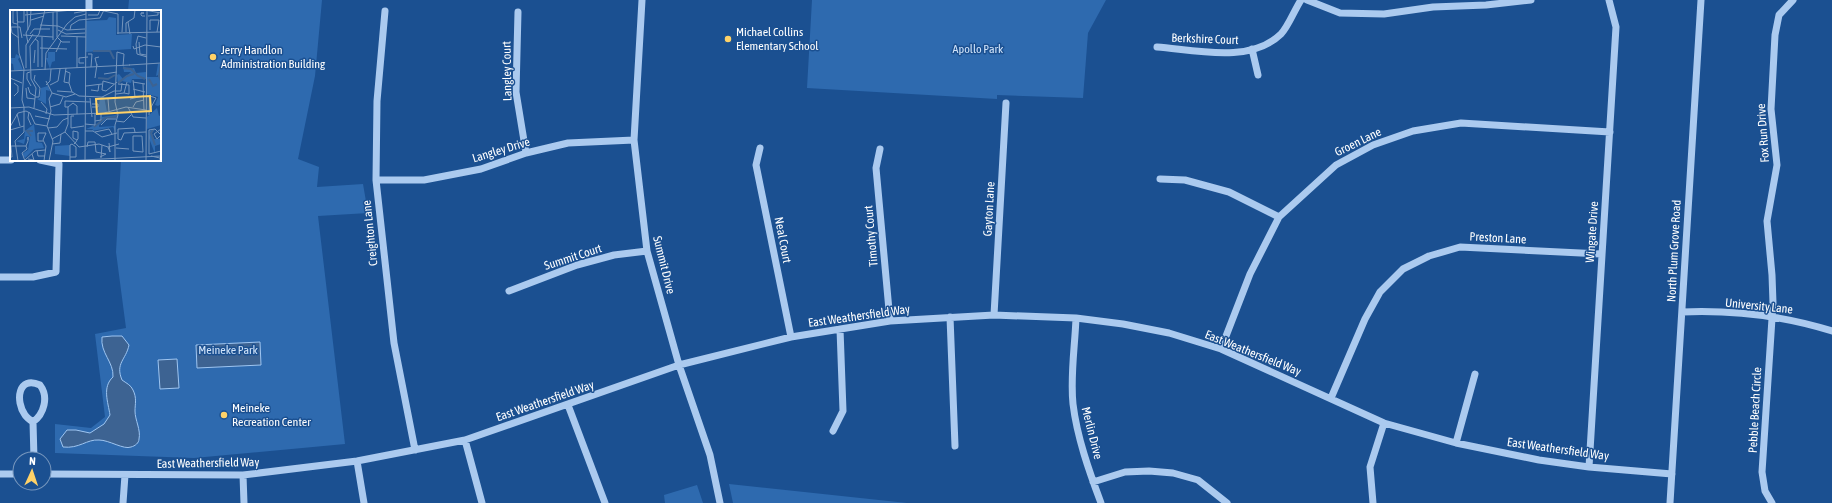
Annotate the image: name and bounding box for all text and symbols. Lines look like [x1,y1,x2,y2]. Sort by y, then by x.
inset map [10,10,161,161]
place label: Michael Collins Elementary School [736,25,819,53]
street label: Berkshire Court [1171,31,1239,47]
marker: Michael Collins Elementary School [723,34,733,44]
street label: Langley Court [499,40,515,101]
park label: Apollo Park [953,42,1004,56]
place label: Jerry Handlon Administration Building [221,43,326,71]
marker: Jerry Handlon Administration Building [208,52,218,62]
street label: Fox Run Drive [1754,103,1772,163]
street label: Groen Lane [1332,125,1384,159]
street label: Langley Drive [471,135,531,165]
street label: Gayton Lane [981,181,997,237]
street label: Creighton Lane [360,199,380,267]
street label: North Plum Grove Road [1664,199,1684,303]
street label: Wingate Drive [1583,201,1601,263]
street label: Timothy Court [861,204,881,267]
street label: Neal Court [772,216,794,265]
street label: Preston Lane [1469,230,1527,246]
street label: Summit Drive [650,235,678,295]
street label: Summit Court [542,241,604,273]
street label: University Lane [1724,295,1794,317]
street label: East Weathersfield Way [807,302,911,330]
street label: East Weathersfield Way [1203,327,1303,379]
park label: Meineke Park [198,343,259,357]
street label: Pebble Beach Circle [1746,367,1764,453]
street label: East Weathersfield Way [494,378,596,424]
place label: Meineke Recreation Center [232,401,311,429]
street label: Merlin Drive [1079,405,1105,461]
marker: Meineke Recreation Center [219,410,229,420]
street label: East Weathersfield Way [1506,435,1610,463]
north arrow [12,451,52,491]
text: N [29,455,36,467]
street label: East Weathersfield Way [157,455,259,471]

